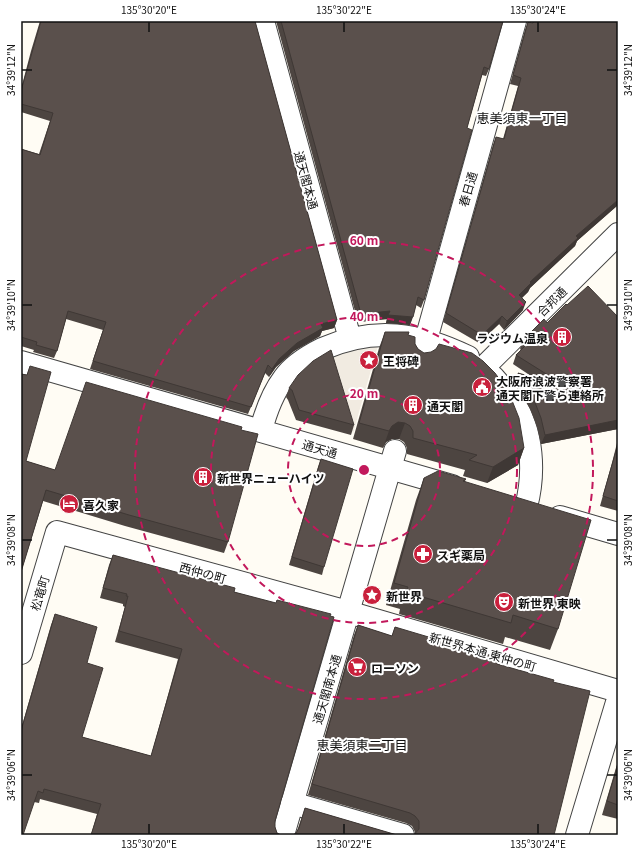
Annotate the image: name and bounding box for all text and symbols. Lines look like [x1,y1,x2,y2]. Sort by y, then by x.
text: 135°30'20"E [121,2,177,17]
text: 135°30'22"E [316,2,372,17]
text: 135°30'24"E [510,2,566,17]
text: 34°39'12"N [3,44,18,96]
text: 34°39'12"N [620,44,635,96]
district label: 恵美須東一丁目 [476,108,568,127]
street label: 通天閣本通 [291,149,323,211]
street label: 春日通 [454,169,480,209]
text: 60 m [350,231,378,248]
text: 34°39'10"N [3,279,18,331]
text: 34°39'10"N [620,279,635,331]
street label: 合邦通 [532,282,570,320]
text: 40 m [350,307,378,324]
building icon: ラジウム温泉 [551,326,573,348]
place label: ラジウム温泉 [476,329,548,346]
place icon: 王将碑 [358,349,380,371]
place label: 王将碑 [383,352,419,369]
place label: 大阪府浪波警察署 通天閣下警ら連絡所 [496,372,604,403]
public building icon: 大阪府浪波警察署 通天閣下警ら連絡所 [471,376,493,398]
text: 20 m [350,384,378,401]
building icon: 通天閣 [402,394,424,416]
place label: 通天閣 [427,397,463,414]
street label: 通天通 [300,435,340,461]
centre of rings [357,463,371,477]
building icon: 新世界ニューハイツ [192,466,214,488]
place label: 新世界ニューハイツ [217,469,325,486]
hotel icon: 喜久家 [58,493,80,515]
place label: 喜久家 [83,496,119,513]
text: 34°39'08"N [3,514,18,566]
text: 34°39'08"N [620,514,635,566]
pharmacy icon: スギ薬局 [412,543,434,565]
place label: スギ薬局 [437,546,485,563]
street label: 西仲の町 [178,558,228,586]
street label: 松竜町 [26,573,52,613]
place icon: 新世界 [361,584,383,606]
place label: 新世界 [386,587,422,604]
theatre icon: 新世界 東映 [493,591,515,613]
place label: 新世界 東映 [518,594,581,611]
street label: 新世界本通 東仲の町 [427,628,539,674]
street label: 通天閣南本通 [308,652,344,726]
supermarket icon: ローソン [346,656,368,678]
place label: ローソン [371,659,419,676]
district label: 恵美須東二丁目 [316,735,408,754]
text: 34°39'06"N [3,749,18,801]
text: 34°39'06"N [620,749,635,801]
text: 135°30'20"E [121,836,177,851]
text: 135°30'22"E [316,836,372,851]
text: 135°30'24"E [510,836,566,851]

